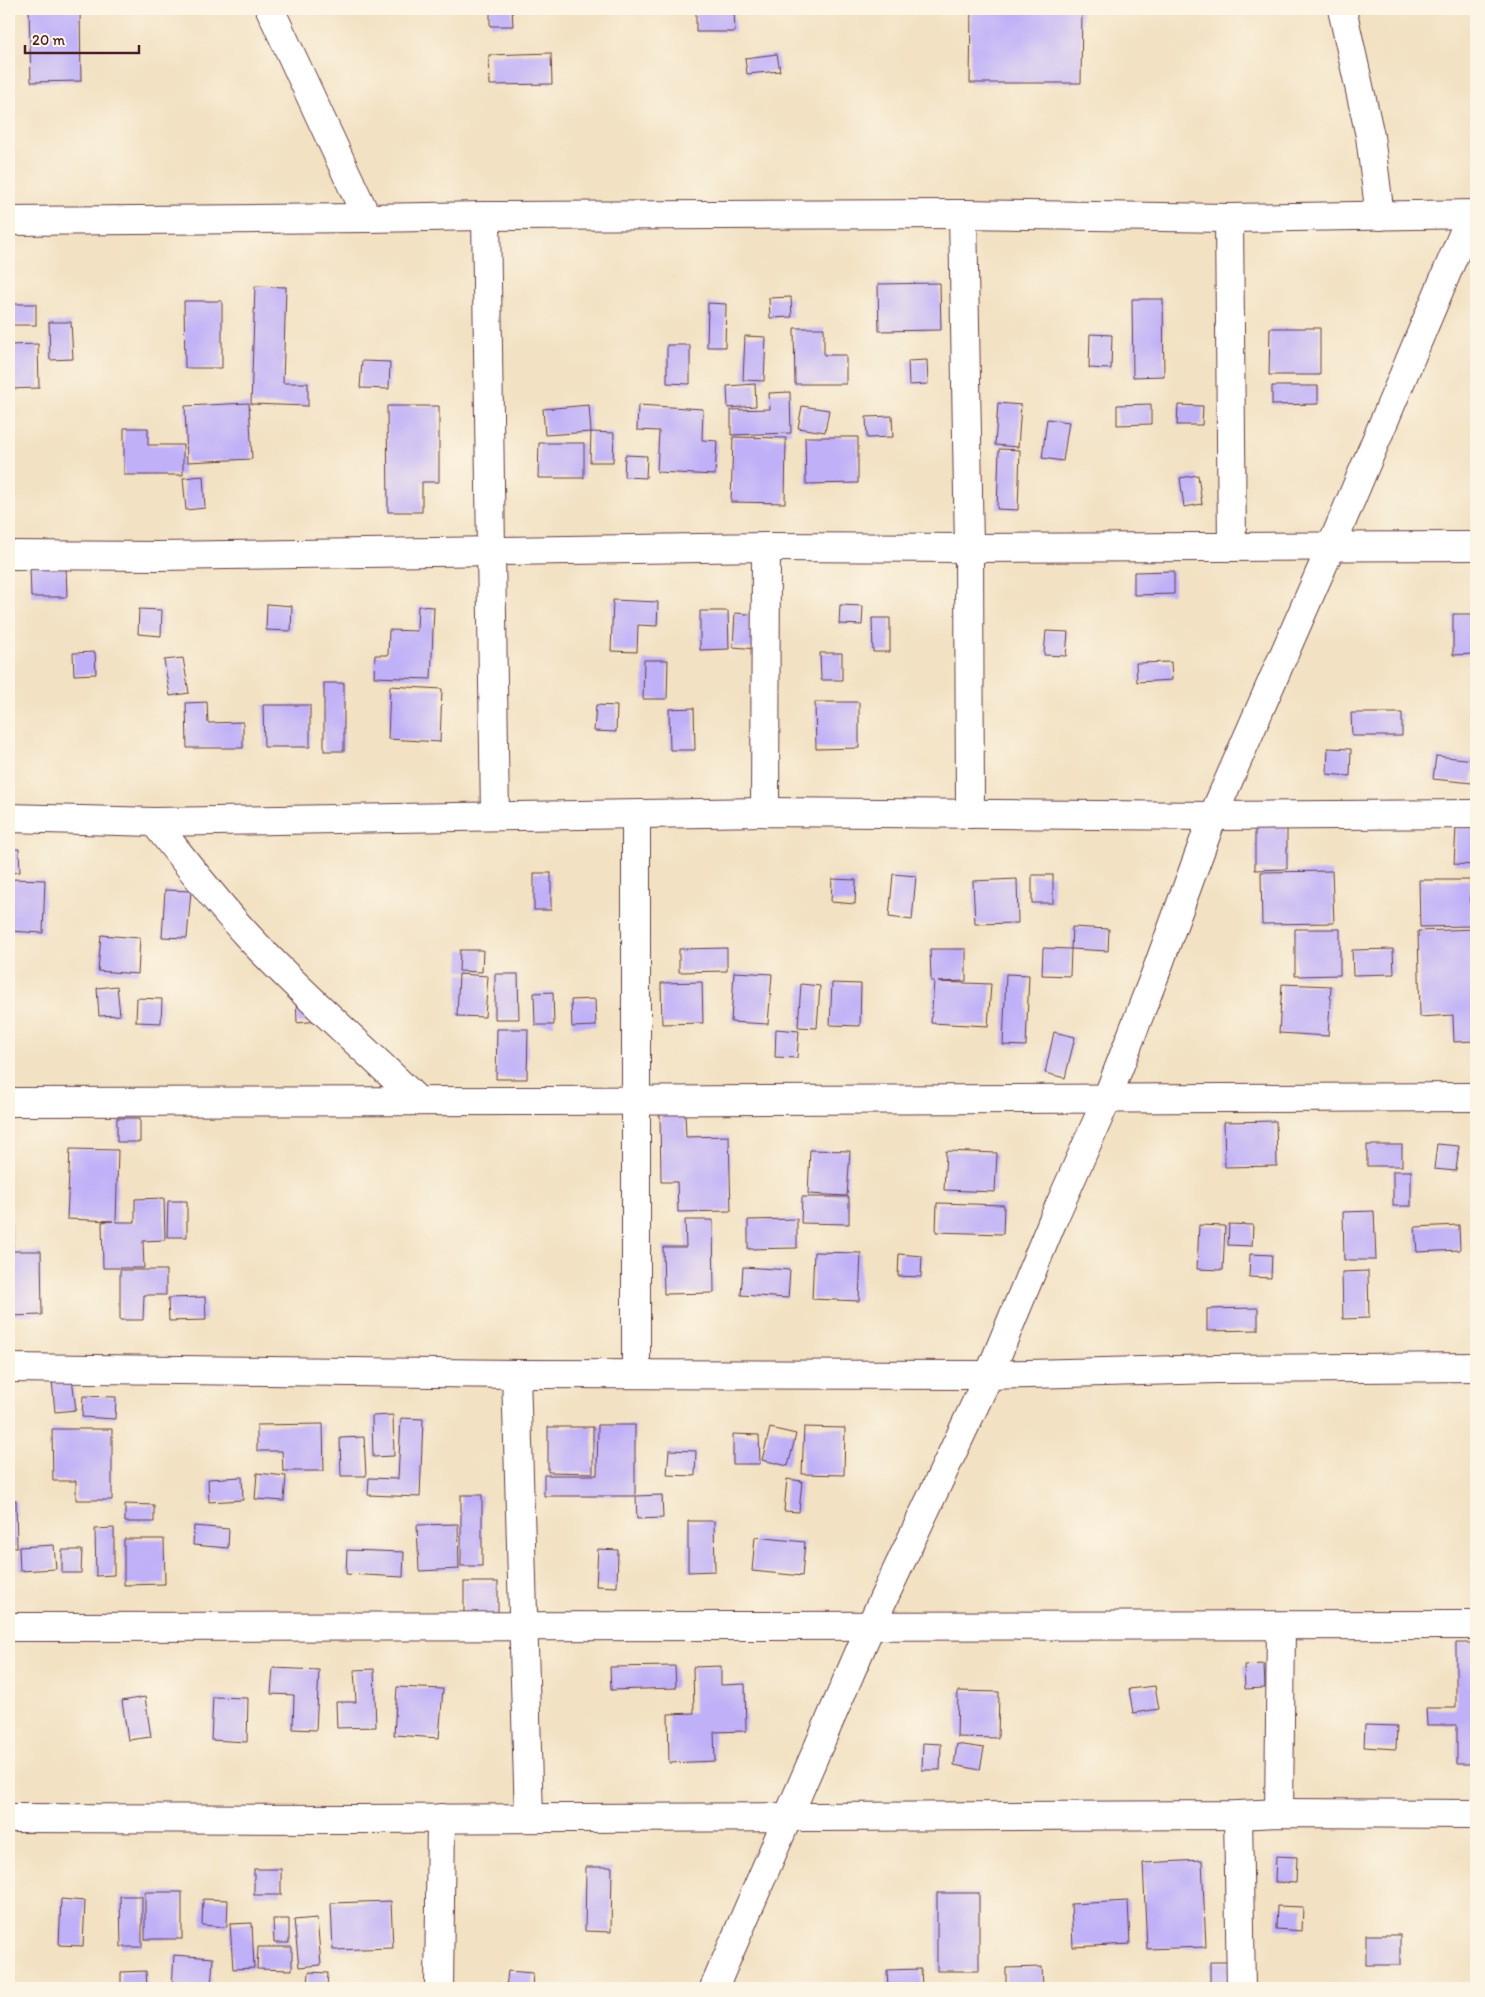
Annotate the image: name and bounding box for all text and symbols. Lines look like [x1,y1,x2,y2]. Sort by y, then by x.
scale bar [25,22,139,54]
text: 20 m [32,31,66,49]

